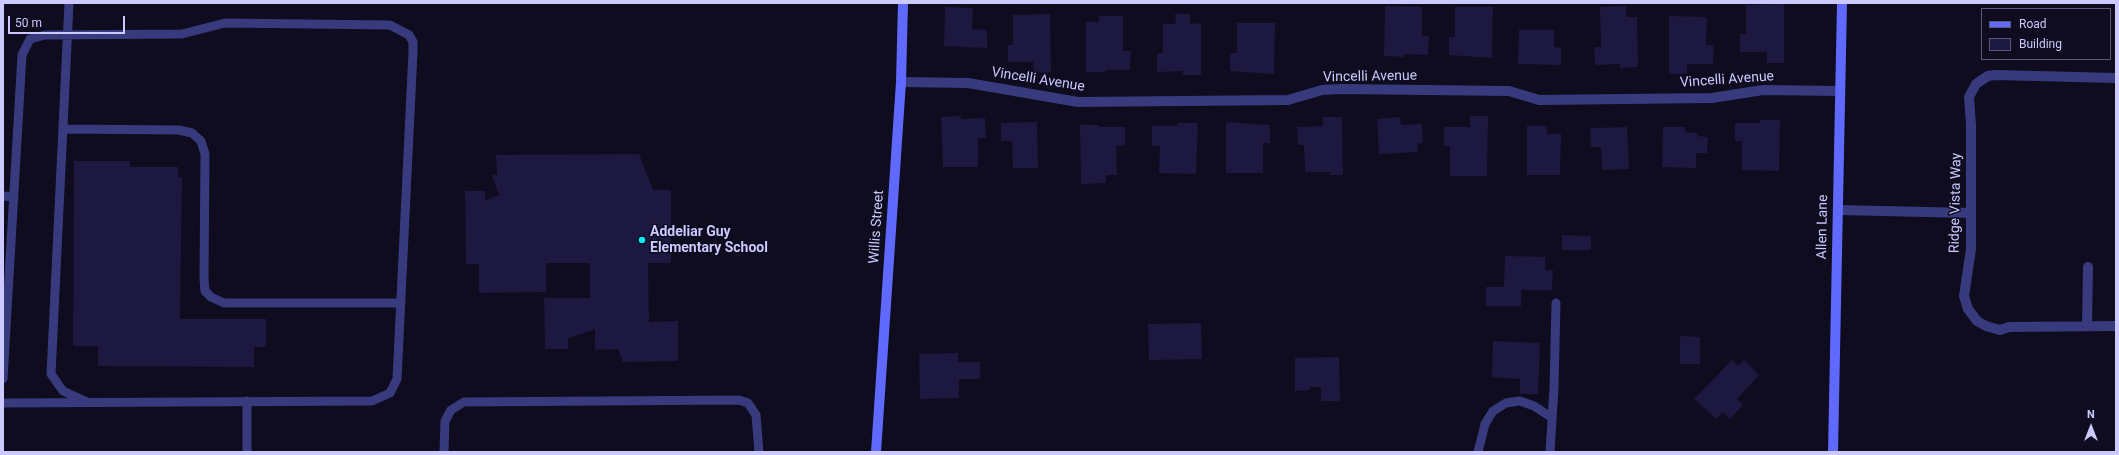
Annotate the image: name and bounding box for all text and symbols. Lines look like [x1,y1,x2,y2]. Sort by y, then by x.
scale bar [10,8,127,34]
legend [1981,8,2111,60]
text: 50 m [15,16,42,30]
text: Road [2019,17,2047,31]
text: Building [2019,37,2062,51]
street label: Vincelli Avenue [990,64,1086,96]
street label: Vincelli Avenue [1323,68,1417,86]
street label: Vincelli Avenue [1679,68,1775,92]
street label: Ridge Vista Way [1947,153,1965,253]
street label: Willis Street [866,190,888,264]
street label: Allen Lane [1814,194,1832,260]
place label: Addeliar Guy Elementary School [650,224,768,256]
marker: Addeliar Guy Elementary School [637,235,647,245]
north arrow [2071,407,2111,447]
text: N [2087,408,2095,421]

